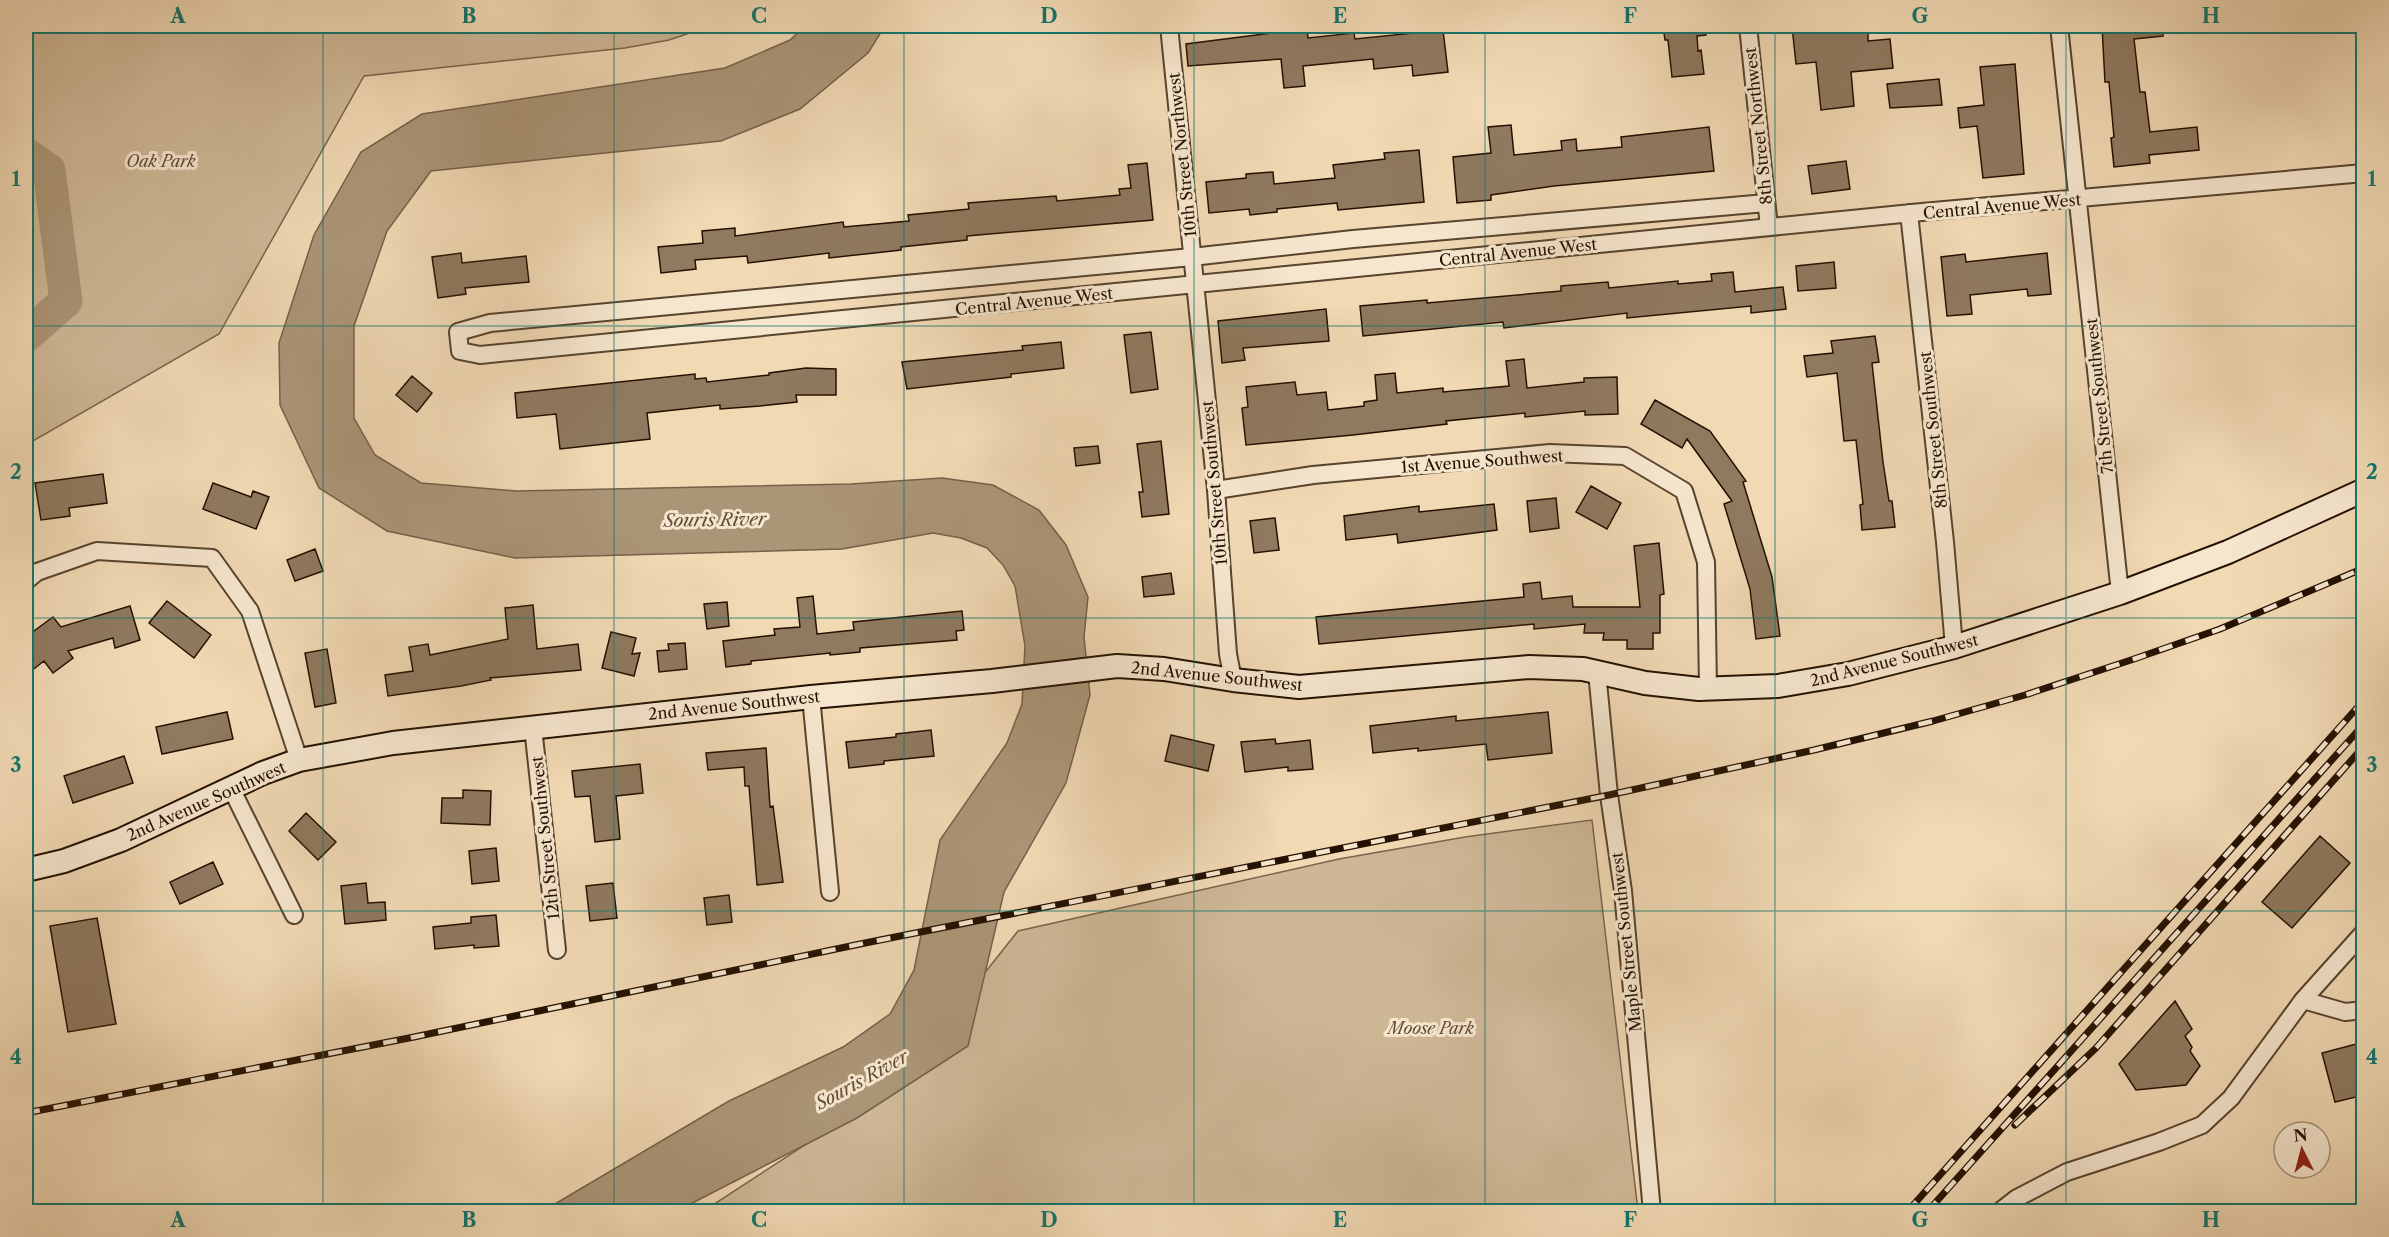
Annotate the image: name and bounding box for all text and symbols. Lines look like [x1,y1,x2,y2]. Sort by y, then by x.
text: A [169,4,186,28]
text: B [462,4,477,28]
text: C [751,4,767,28]
text: D [1040,4,1058,28]
text: E [1333,4,1347,28]
text: F [1623,4,1637,28]
text: G [1912,4,1929,28]
text: H [2202,4,2220,28]
street label: 8th Street Northwest [1740,46,1776,206]
street label: 10th Street Northwest [1163,71,1201,238]
park label: Oak Park [126,151,196,171]
text: 1 [12,167,21,191]
text: 1 [2368,167,2377,191]
street label: Central Avenue West [1922,189,2082,223]
street label: Central Avenue West [1438,234,1598,270]
street label: Central Avenue West [954,283,1114,319]
street label: 7th Street Southwest [2081,317,2117,475]
street label: 8th Street Southwest [1915,350,1951,510]
street label: 10th Street Southwest [1197,399,1231,566]
street label: 1st Avenue Southwest [1400,445,1564,477]
text: 2 [10,460,22,484]
text: 2 [2366,460,2378,484]
water label: Souris River [663,508,768,532]
street label: 2nd Avenue Southwest [1808,629,1980,691]
street label: 2nd Avenue Southwest [1130,657,1304,695]
street label: 2nd Avenue Southwest [647,686,821,724]
text: 3 [10,753,22,777]
text: 3 [2366,753,2378,777]
street label: 12th Street Southwest [526,755,564,921]
street label: 2nd Avenue Southwest [123,757,289,845]
street label: Maple Street Southwest [1607,851,1645,1033]
park label: Moose Park [1386,1018,1475,1038]
text: 4 [10,1045,22,1069]
water label: Souris River [811,1045,914,1115]
text: 4 [2366,1045,2378,1069]
north arrow [2272,1120,2332,1180]
text: N [2292,1124,2308,1146]
text: A [169,1208,186,1232]
text: B [462,1208,477,1232]
text: C [751,1208,767,1232]
text: D [1040,1208,1058,1232]
text: E [1333,1208,1347,1232]
text: F [1623,1208,1637,1232]
text: G [1912,1208,1929,1232]
text: H [2202,1208,2220,1232]

